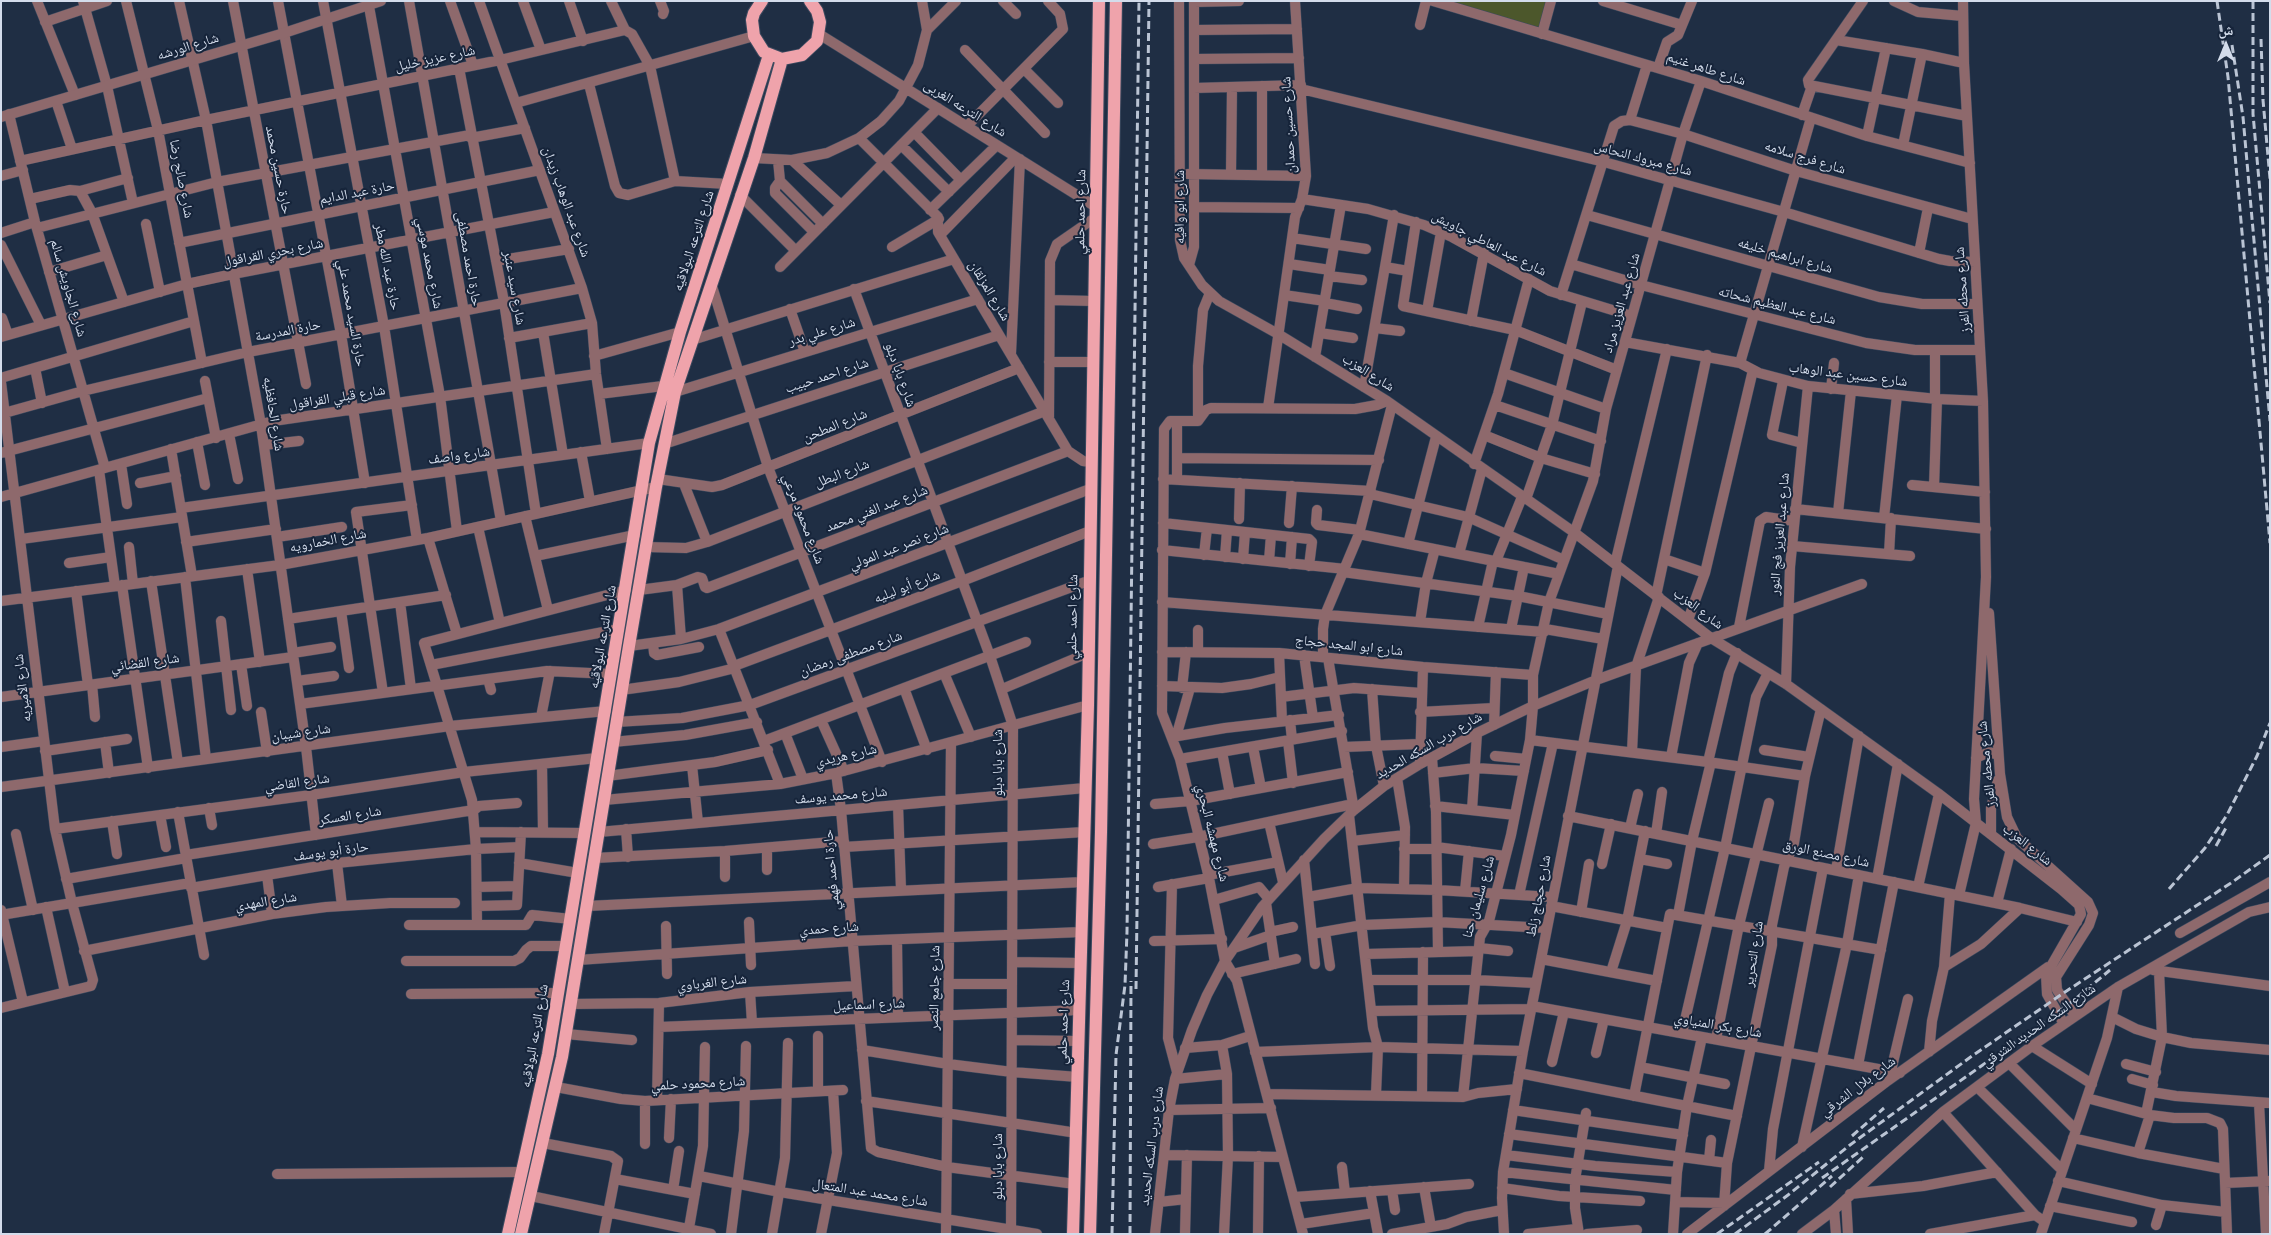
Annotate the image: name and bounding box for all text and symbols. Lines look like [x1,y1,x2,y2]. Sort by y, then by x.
north arrow [2201,20,2251,70]
text: ش [2219,21,2233,39]
street label: شارع الورشه [155,30,221,64]
street label: شارع عزيز خليل [393,42,477,76]
street label: شارع طاهر غنيم [1664,48,1748,90]
street label: شارع حسين حمدان [1278,76,1300,174]
street label: شارع الترعه الغربى [920,77,1010,141]
street label: حارة حسين محمد [261,124,295,216]
street label: شارع صالح رضا [165,138,197,220]
street label: شارع مبروك النحاس [1592,138,1694,180]
street label: شارع فرج سلامه [1762,138,1848,178]
street label: شارع عبد الوهاب زيدان [538,144,594,260]
street label: شارع احمد حلمي [1072,169,1090,255]
street label: شارع ابو وافيه [1172,170,1188,244]
street label: حارة عبد الدايم [318,177,396,209]
street label: شارع الترعه البولاقيه [670,189,718,293]
street label: شارع عبد العاطي جاويش [1429,208,1549,280]
street label: حارة احمد مصطفى [451,210,485,308]
street label: شارع محمد موسي [412,216,446,310]
street label: حارة عبد الله مطر [370,222,404,312]
street label: شارع ابراهيم خليفه [1736,234,1834,278]
street label: شارع بحري القراقول [221,235,325,271]
street label: شارع الجاويش سالم [46,237,90,339]
street label: شارع محطه الفرز [1952,246,1974,334]
street label: شارع سيد عنبر [499,250,529,326]
street label: شارع عبد العزيز مراد [1600,251,1644,355]
street label: حارة السيد محمد علي [333,258,369,368]
street label: شارع المزلقان [964,258,1014,324]
street label: شارع عبد العظيم شحاته [1716,283,1838,329]
street label: شارع علي بدر [787,314,857,350]
street label: حارة المدرسة [254,316,322,346]
street label: شارع بابا دبلو [881,340,919,410]
street label: شارع العزب [1339,350,1397,396]
street label: شارع احمد حبيب [783,355,871,397]
street label: شارع حسين عبد الوهاب [1788,359,1908,391]
street label: شارع الحافظيه [259,376,287,452]
street label: شارع قبلي القراقول [288,382,386,414]
street label: شارع المطحن [800,405,870,447]
street label: شارع واصف [427,443,491,469]
street label: شارع البطل [812,456,872,492]
street label: شارع محمود مرعي [778,471,828,567]
street label: شارع عبد العزيز فج النور [1766,472,1794,596]
street label: شارع عبد الغني محمد [824,482,930,536]
street label: شارع نصر عبد المولي [847,520,951,574]
street label: شارع الخمارويه [288,525,368,557]
street label: شارع أبو ليليه [872,567,942,607]
street label: شارع احمد حلمي [1064,574,1082,660]
street label: شارع الترعه البولاقيه [586,584,620,690]
street label: شارع العزب [1670,585,1726,633]
street label: شارع مصطفى رمضان [797,628,905,680]
street label: شارع ابو المجد حجاج [1294,632,1404,660]
street label: شارع القضائي [109,650,181,676]
street label: شارع الاميريه [10,653,36,723]
street label: شارع درب السكه الحديد [1373,709,1485,783]
street label: شارع محطه الفرز [1974,720,2000,808]
street label: شارع شيبان [270,721,332,745]
street label: شارع بابا دبلو [990,729,1006,797]
street label: شارع هريدي [814,741,878,771]
street label: شارع القاضي [263,770,331,796]
street label: شارع مهمشه البحري [1192,782,1232,884]
street label: شارع محمد يوسف [794,784,888,808]
street label: شارع العسكر [317,803,383,829]
street label: شارع العزب [1999,820,2055,870]
street label: حارة احمد فهمي [820,829,844,911]
street label: شارع مصنع الورق [1781,837,1871,871]
street label: حارة أبو يوسف [292,838,370,866]
street label: شارع سليمان حنا [1459,854,1499,940]
street label: شارع حجاج زلط [1523,854,1555,938]
street label: شارع المهدي [234,889,298,915]
street label: شارع حمدي [799,919,859,939]
street label: شارع التحرير [1740,920,1768,988]
street label: شارع جامع النصر [926,945,944,1031]
street label: شارع الغرباوي [676,971,748,995]
street label: شارع احمد حلمي [1054,979,1074,1065]
street label: شارع السكه الحديد الشرقي [1979,980,2099,1072]
street label: شارع الترعه البولاقيه [518,983,552,1089]
street label: شارع اسماعيل [833,995,905,1015]
street label: شارع بكر المنياوي [1673,1010,1763,1042]
street label: شارع بلال الشرقي [1817,1053,1899,1121]
street label: شارع محمود حلمي [650,1073,746,1095]
street label: شارع درب السكه الحديد [1136,1085,1168,1207]
street label: شارع بابا دبلو [990,1133,1006,1201]
street label: شارع محمد عبد المتعال [811,1176,929,1210]

